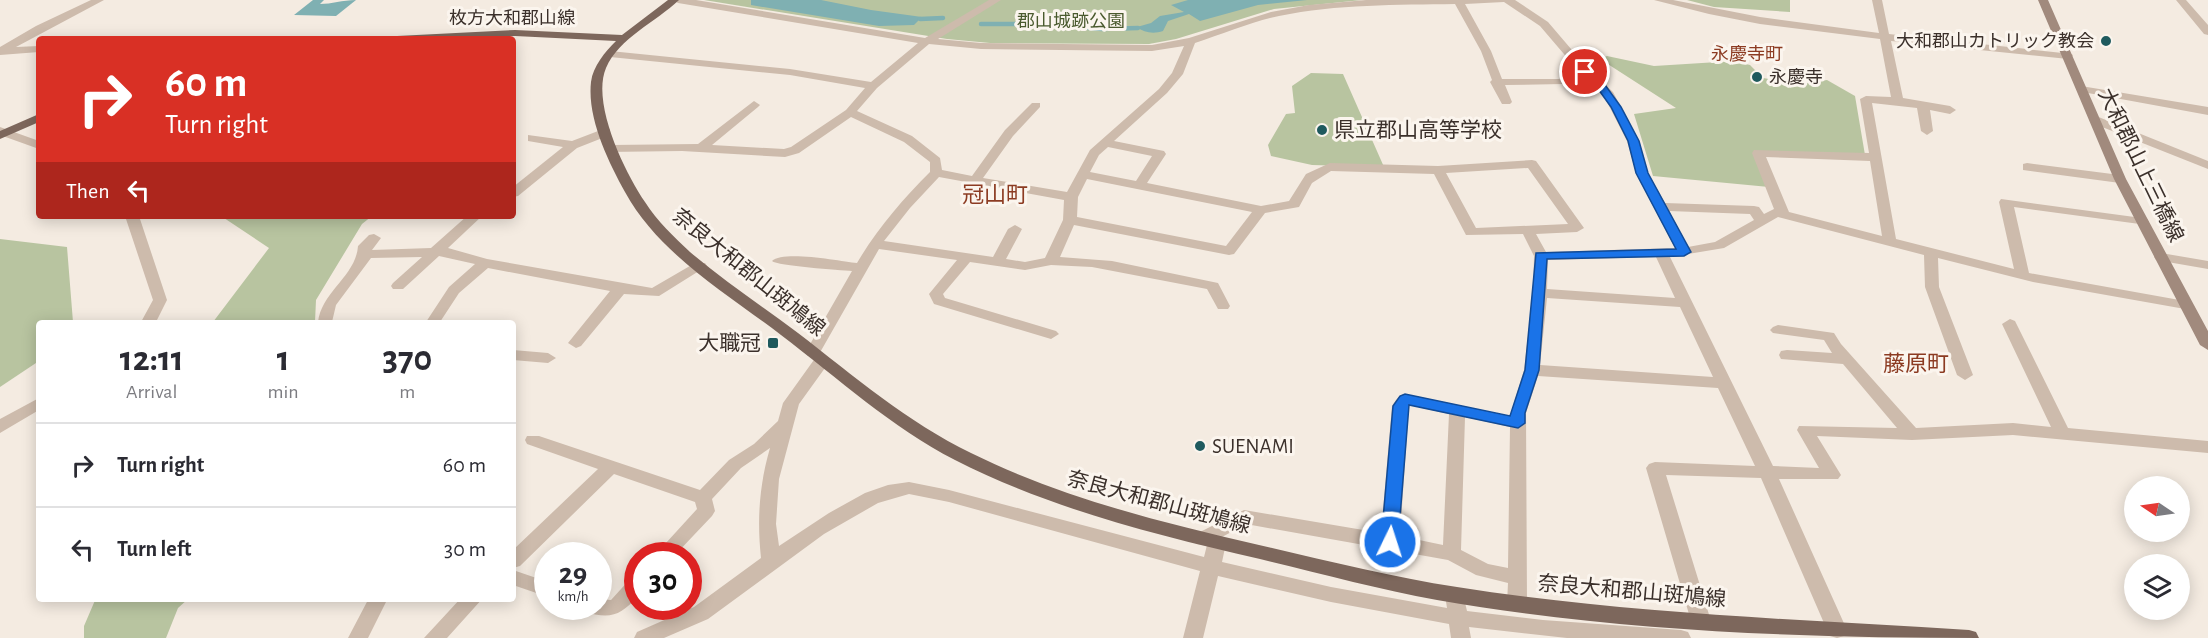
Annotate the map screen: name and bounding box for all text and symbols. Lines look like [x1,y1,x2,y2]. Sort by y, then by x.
street label: 枚方大和郡山線 [449,8,575,28]
park label: 郡山城跡公園 [1017,12,1125,31]
place label: 大和郡山カトリック教会 [1896,31,2094,51]
marker: 大和郡山カトリック教会 [2099,34,2113,48]
district label: 永慶寺町 [1711,44,1783,64]
pin [1559,46,1610,97]
icon: arrive [1568,55,1601,88]
icon: right [66,60,144,138]
text: 60 m [165,62,247,104]
place label: 永慶寺 [1769,67,1823,87]
marker: 永慶寺 [1750,70,1764,84]
street label: 大和郡山上三橋線 [2094,85,2188,245]
text: Turn right [165,111,268,138]
place label: 県立郡山高等学校 [1334,119,1502,141]
marker: 県立郡山高等学校 [1315,123,1329,137]
icon: left [122,174,155,207]
text: Then [66,180,110,202]
district label: 冠山町 [962,183,1028,206]
street label: 奈良大和郡山斑鳩線 [669,204,829,340]
place label: 大職冠 [698,332,761,354]
marker: 大職冠 [766,336,780,350]
text: 12:11 [120,341,184,377]
text: 1 [277,341,290,377]
text: 370 [382,341,432,377]
district label: 藤原町 [1883,352,1949,375]
text: Arrival [126,382,177,402]
text: min [268,382,299,402]
text: m [399,382,415,402]
place label: SUENAMI [1212,436,1294,457]
marker: SUENAMI [1193,439,1207,453]
icon: right [66,449,99,482]
text: Turn right [117,454,204,476]
text: 60 m [443,454,486,476]
street label: 奈良大和郡山斑鳩線 [1065,467,1253,537]
north arrow [2124,476,2190,542]
map controls [2124,476,2190,620]
position arrow [1358,510,1422,574]
icon: left [66,533,99,566]
text: Turn left [117,538,191,560]
text: 30 m [444,538,486,560]
speed limit sign: 30 [624,542,702,620]
button: layers [2124,554,2190,620]
text: 29 [559,559,587,589]
street label: 奈良大和郡山斑鳩線 [1537,572,1727,610]
text: km/h [558,589,588,604]

